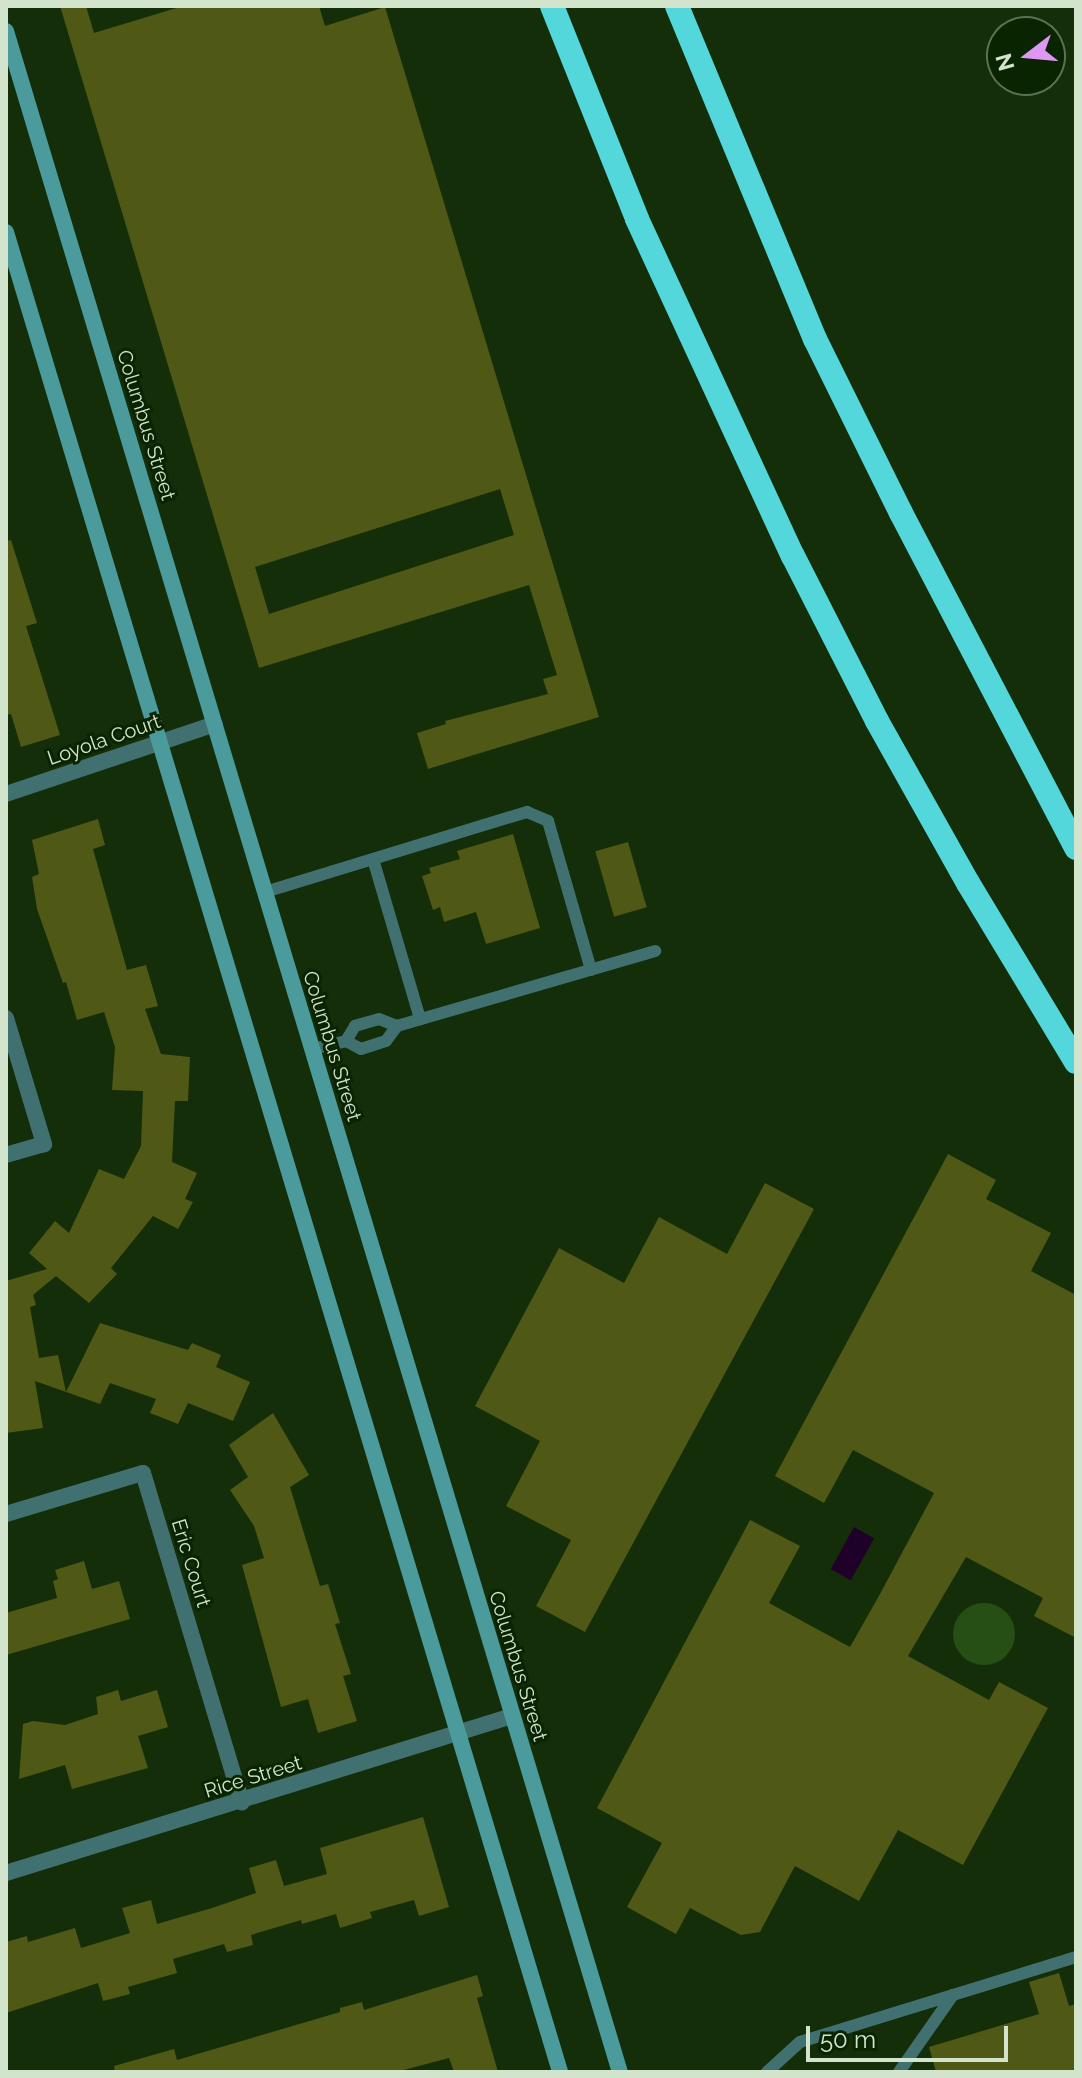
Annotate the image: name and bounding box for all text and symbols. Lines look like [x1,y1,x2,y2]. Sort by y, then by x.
north arrow [986,16,1066,96]
text: N [990,50,1020,74]
street label: Columbus Street [112,347,180,503]
street label: Loyola Court [44,709,164,771]
street label: Columbus Street [298,968,366,1124]
street label: Eric Court [166,1516,216,1610]
street label: Columbus Street [484,1588,552,1744]
street label: Rice Street [201,1751,305,1803]
scale bar [810,2010,1012,2060]
text: 50 m [820,2025,876,2054]

